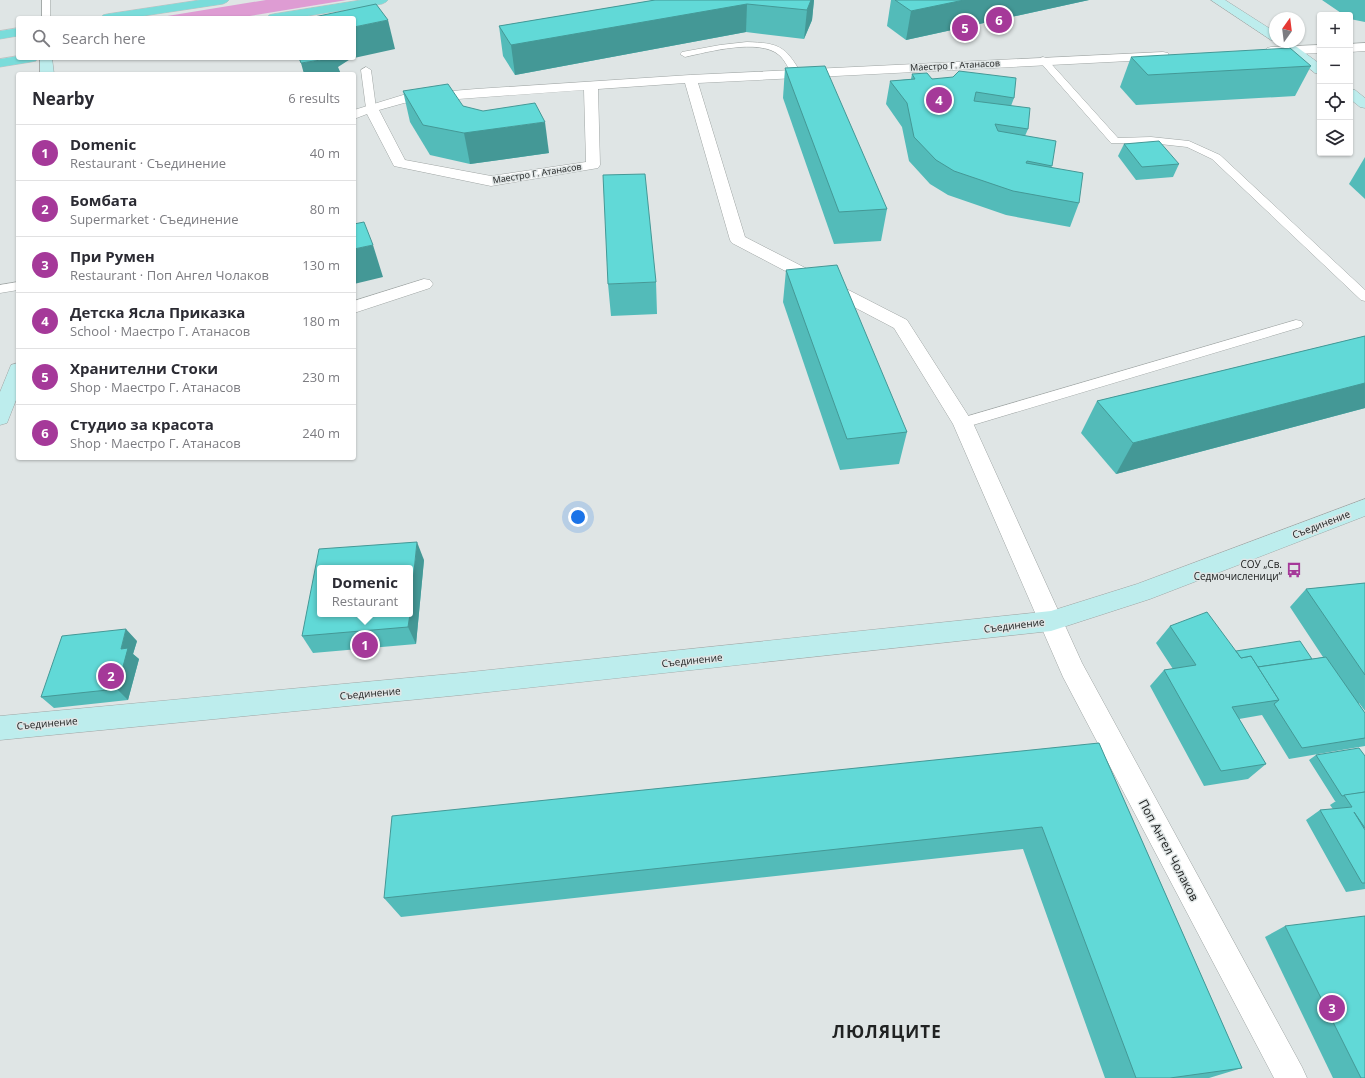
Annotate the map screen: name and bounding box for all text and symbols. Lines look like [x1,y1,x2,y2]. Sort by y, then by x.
pin: 6 [986,5,1012,35]
north arrow [1269,12,1305,48]
map controls [1317,12,1353,156]
button: + [1317,12,1353,48]
pin: 5 [952,13,978,43]
search box [16,16,356,60]
icon: search [30,27,52,49]
text: Search here [62,28,146,48]
button: − [1317,48,1353,84]
street label: Маестро Г. Атанасов [910,56,1000,74]
button: locate [1317,84,1353,120]
pin: 4 [926,85,952,115]
text: Nearby [32,87,94,110]
text: 6 results [288,89,340,107]
button: layers [1317,120,1353,156]
text: Domenic [70,134,136,154]
text: 1 [41,144,49,162]
text: 40 m [310,144,340,162]
text: Restaurant · Съединение [70,154,226,172]
street label: Маестро Г. Атанасов [492,160,582,186]
text: Бомбата [70,190,137,210]
text: 2 [41,200,49,218]
text: 80 m [310,200,340,218]
text: Supermarket · Съединение [70,210,239,228]
text: При Румен [70,246,155,266]
text: 3 [41,256,49,274]
text: 130 m [302,256,340,274]
text: Restaurant · Поп Ангел Чолаков [70,266,269,284]
text: Детска Ясла Приказка [70,302,245,322]
text: 4 [41,312,49,330]
text: 180 m [302,312,340,330]
text: School · Маестро Г. Атанасов [70,322,250,340]
text: Хранителни Стоки [70,358,218,378]
text: 5 [41,368,49,386]
text: 230 m [302,368,340,386]
text: Shop · Маестро Г. Атанасов [70,378,241,396]
text: Студио за красота [70,414,214,434]
text: 6 [41,424,49,442]
text: 240 m [302,424,340,442]
text: Shop · Маестро Г. Атанасов [70,434,241,452]
street label: Съединение [1290,506,1352,541]
your location [568,507,588,527]
place label: СОУ „Св. Седмочисленици“ [1194,557,1283,583]
bus stop icon: СОУ „Св. Седмочисленици“ [1285,561,1303,579]
popup [317,565,413,617]
text: Domenic [332,572,398,592]
text: Restaurant [332,592,398,610]
street label: Съединение [983,614,1046,636]
pin: 1 [352,630,378,660]
street label: Съединение [661,650,724,670]
pin: 2 [98,661,124,691]
street label: Съединение [339,683,401,703]
street label: Съединение [16,713,78,733]
street label: Поп Ангел Чолаков [1135,796,1203,904]
pin: 3 [1319,993,1345,1023]
district label: ЛЮЛЯЦИТЕ [832,1020,942,1043]

